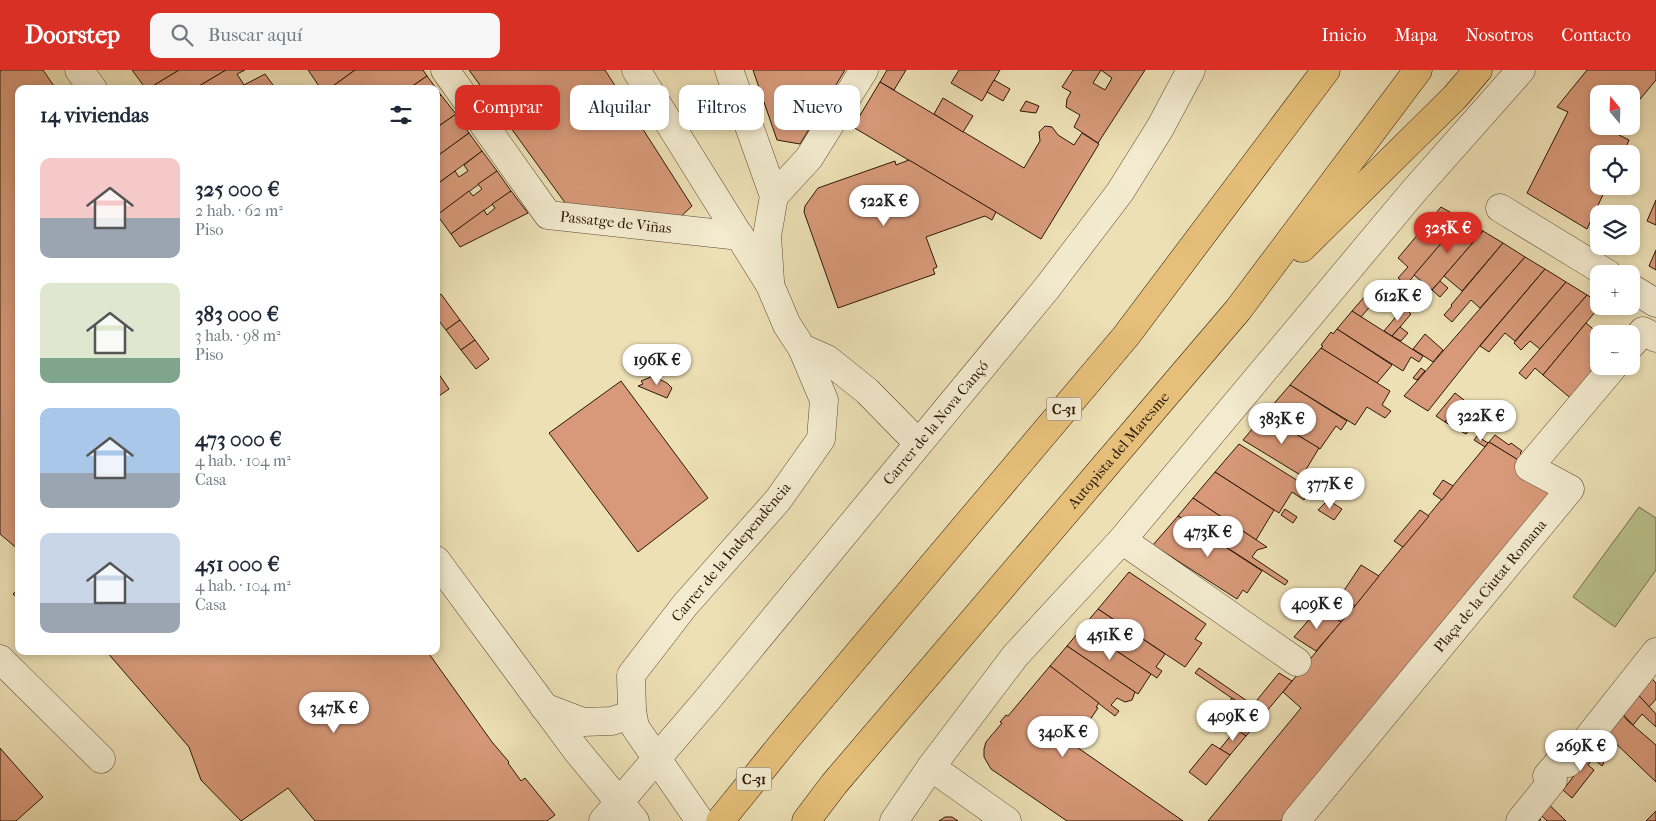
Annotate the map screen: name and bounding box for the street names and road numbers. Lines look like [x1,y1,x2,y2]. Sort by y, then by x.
street label: Passatge de Viñas [559,207,673,237]
street label: Carrer de la Nova Cançó [879,357,993,489]
street label: Autopista del Maresme [1063,388,1174,513]
road number: C-31 [1046,398,1082,420]
street label: Carrer de la Independència [667,478,795,625]
street label: Plaça de la Ciutat Romana [1430,515,1551,656]
road number: C-31 [736,768,772,791]

